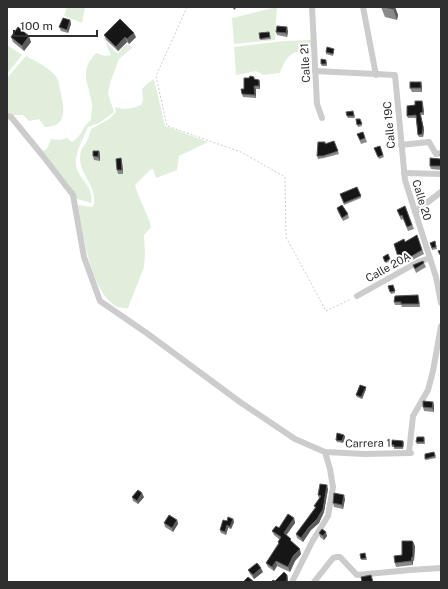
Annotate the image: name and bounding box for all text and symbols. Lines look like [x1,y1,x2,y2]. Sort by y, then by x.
scale bar [14,12,97,38]
text: 100 m [20,19,53,33]
street label: Calle 21 [298,43,312,83]
street label: Calle 19C [381,101,397,149]
street label: Calle 20 [410,178,434,222]
street label: Calle 20A [363,250,413,284]
street label: Carrera 1 [345,437,391,449]

